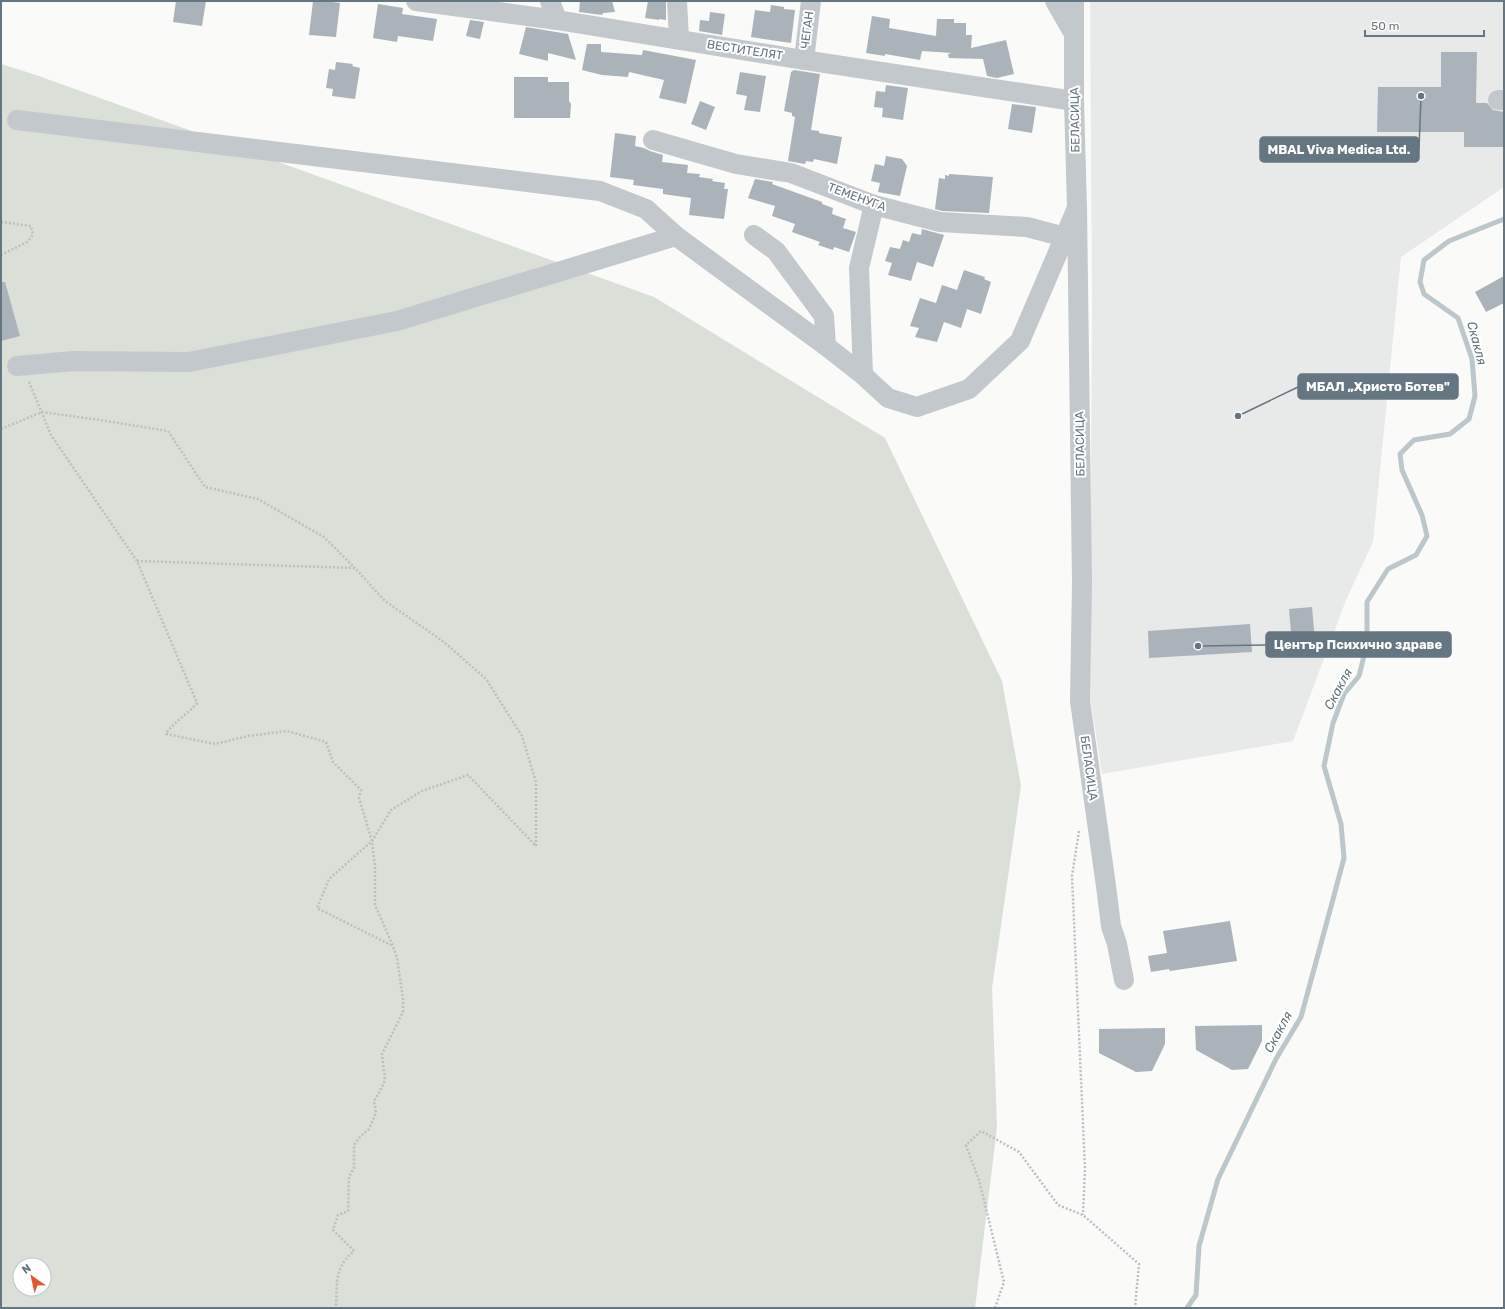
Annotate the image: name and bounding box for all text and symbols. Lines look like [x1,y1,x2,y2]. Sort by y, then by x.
street label: ЧЕГАН [798,10,816,50]
scale bar [1365,12,1484,38]
text: 50 m [1371,19,1399,33]
street label: ВЕСТИТЕЛЯТ [706,37,784,63]
street label: БЕЛАСИЦА [1067,87,1083,153]
callout: MBAL Viva Medica Ltd. [1260,137,1419,162]
text: MBAL Viva Medica Ltd. [1268,142,1410,157]
street label: ТЕМЕНУГА [826,180,888,214]
water label: Скакля [1464,320,1490,366]
callout: МБАЛ „Христо Ботев" [1298,374,1458,399]
text: МБАЛ „Христо Ботев" [1306,379,1450,394]
street label: БЕЛАСИЦА [1072,411,1088,477]
callout: Център Психично здраве [1266,632,1451,657]
text: Център Психично здраве [1274,637,1442,652]
water label: Скакля [1321,666,1355,712]
street label: БЕЛАСИЦА [1078,735,1100,801]
water label: Скакля [1261,1009,1295,1055]
north arrow [12,1257,52,1297]
text: N [20,1261,34,1277]

